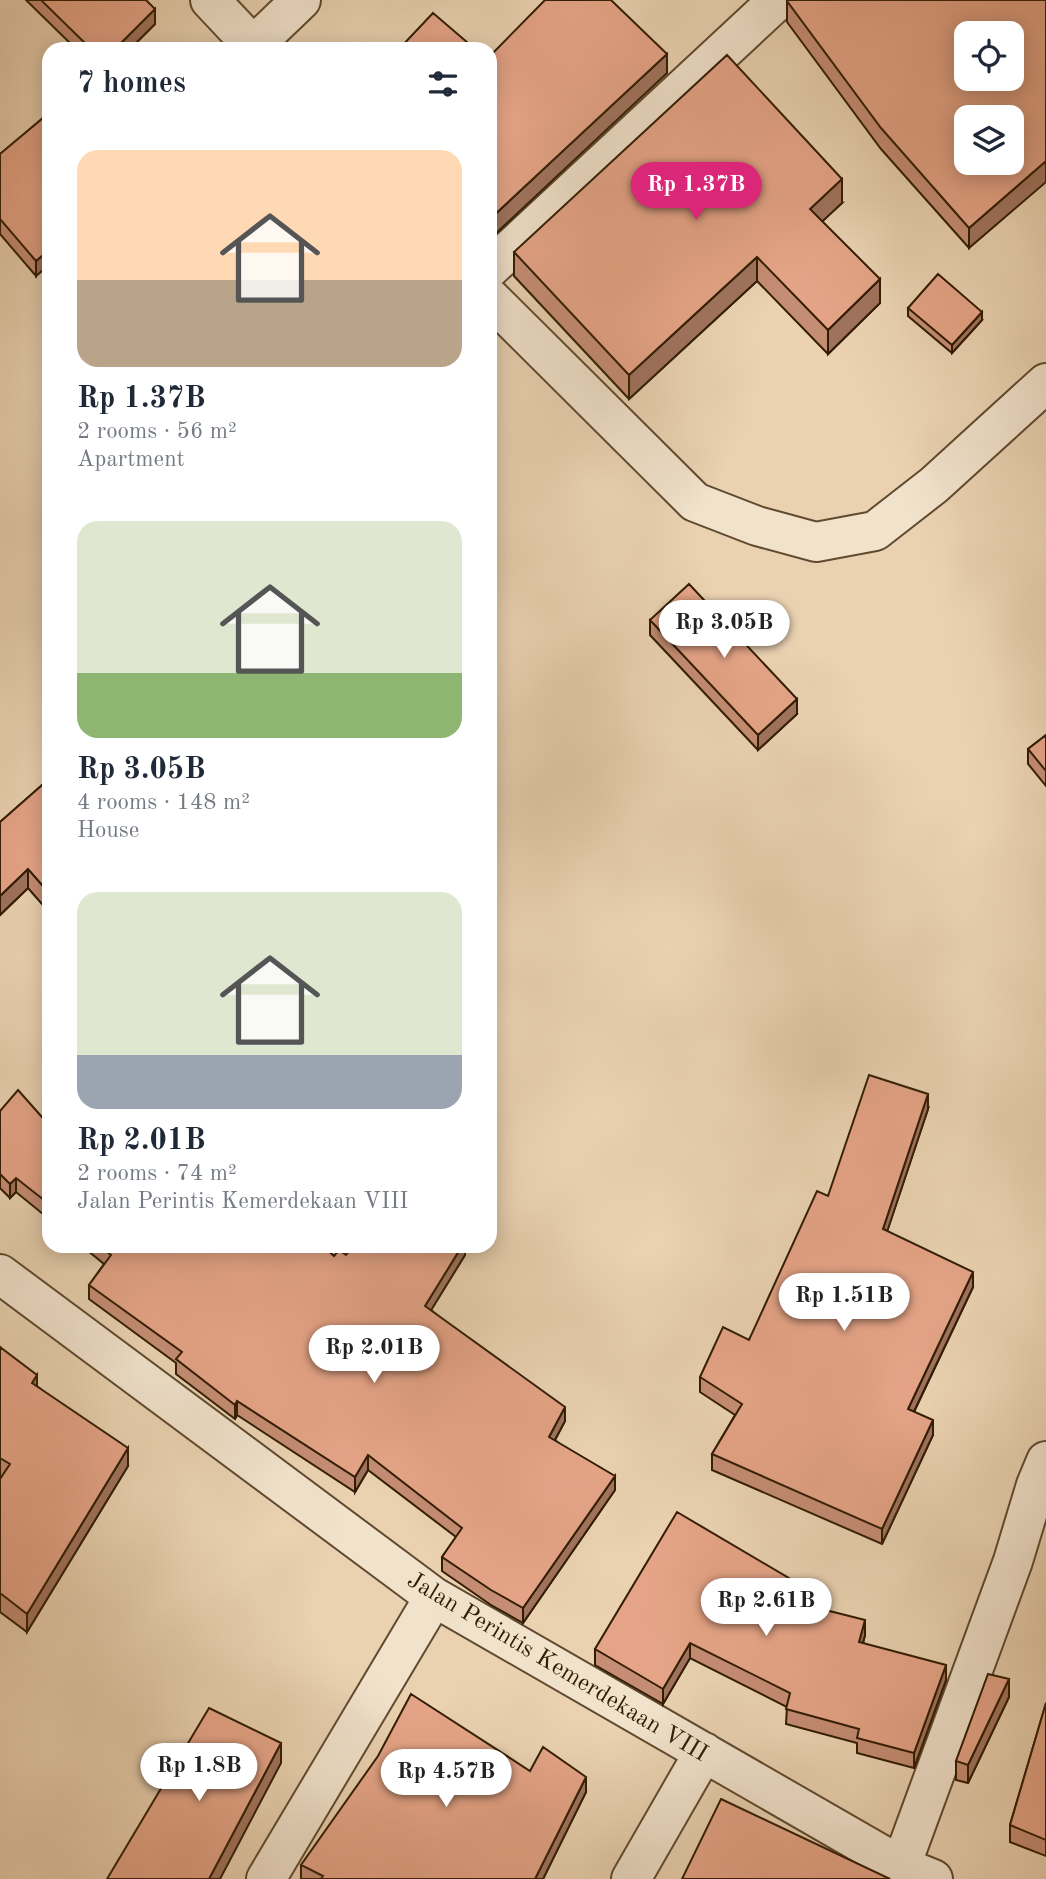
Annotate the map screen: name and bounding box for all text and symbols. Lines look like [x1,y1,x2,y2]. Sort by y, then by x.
map controls [954,21,1024,175]
button: locate [954,21,1024,91]
icon: filters [424,65,462,103]
text: 7 homes [77,69,186,99]
button: layers [954,105,1024,175]
pin: Rp 1.37B [624,162,768,222]
text: Rp 1.37B [647,173,745,196]
icon: home [207,195,333,321]
text: Rp 1.37B [77,384,206,414]
text: 2 rooms · 56 m² [77,420,237,443]
text: Apartment [77,448,185,471]
icon: home [207,566,333,692]
pin: Rp 3.05B [652,600,796,660]
text: Rp 3.05B [675,611,773,634]
text: Rp 3.05B [77,755,206,785]
text: 4 rooms · 148 m² [77,791,250,814]
text: House [77,819,139,842]
icon: home [207,937,333,1063]
text: Rp 2.01B [77,1126,206,1156]
text: 2 rooms · 74 m² [77,1162,237,1185]
text: Jalan Perintis Kemerdekaan VIII [77,1190,408,1213]
pin: Rp 1.51B [772,1274,916,1333]
text: Rp 1.51B [795,1284,893,1307]
pin: Rp 2.01B [302,1326,446,1385]
text: Rp 2.01B [325,1336,423,1359]
street label: Jalan Perintis Kemerdekaan VIII [403,1568,711,1767]
pin: Rp 2.61B [694,1578,838,1638]
text: Rp 2.61B [717,1589,815,1612]
pin: Rp 1.8B [134,1744,264,1803]
pin: Rp 4.57B [374,1750,518,1809]
text: Rp 1.8B [156,1754,242,1777]
text: Rp 4.57B [397,1760,495,1783]

